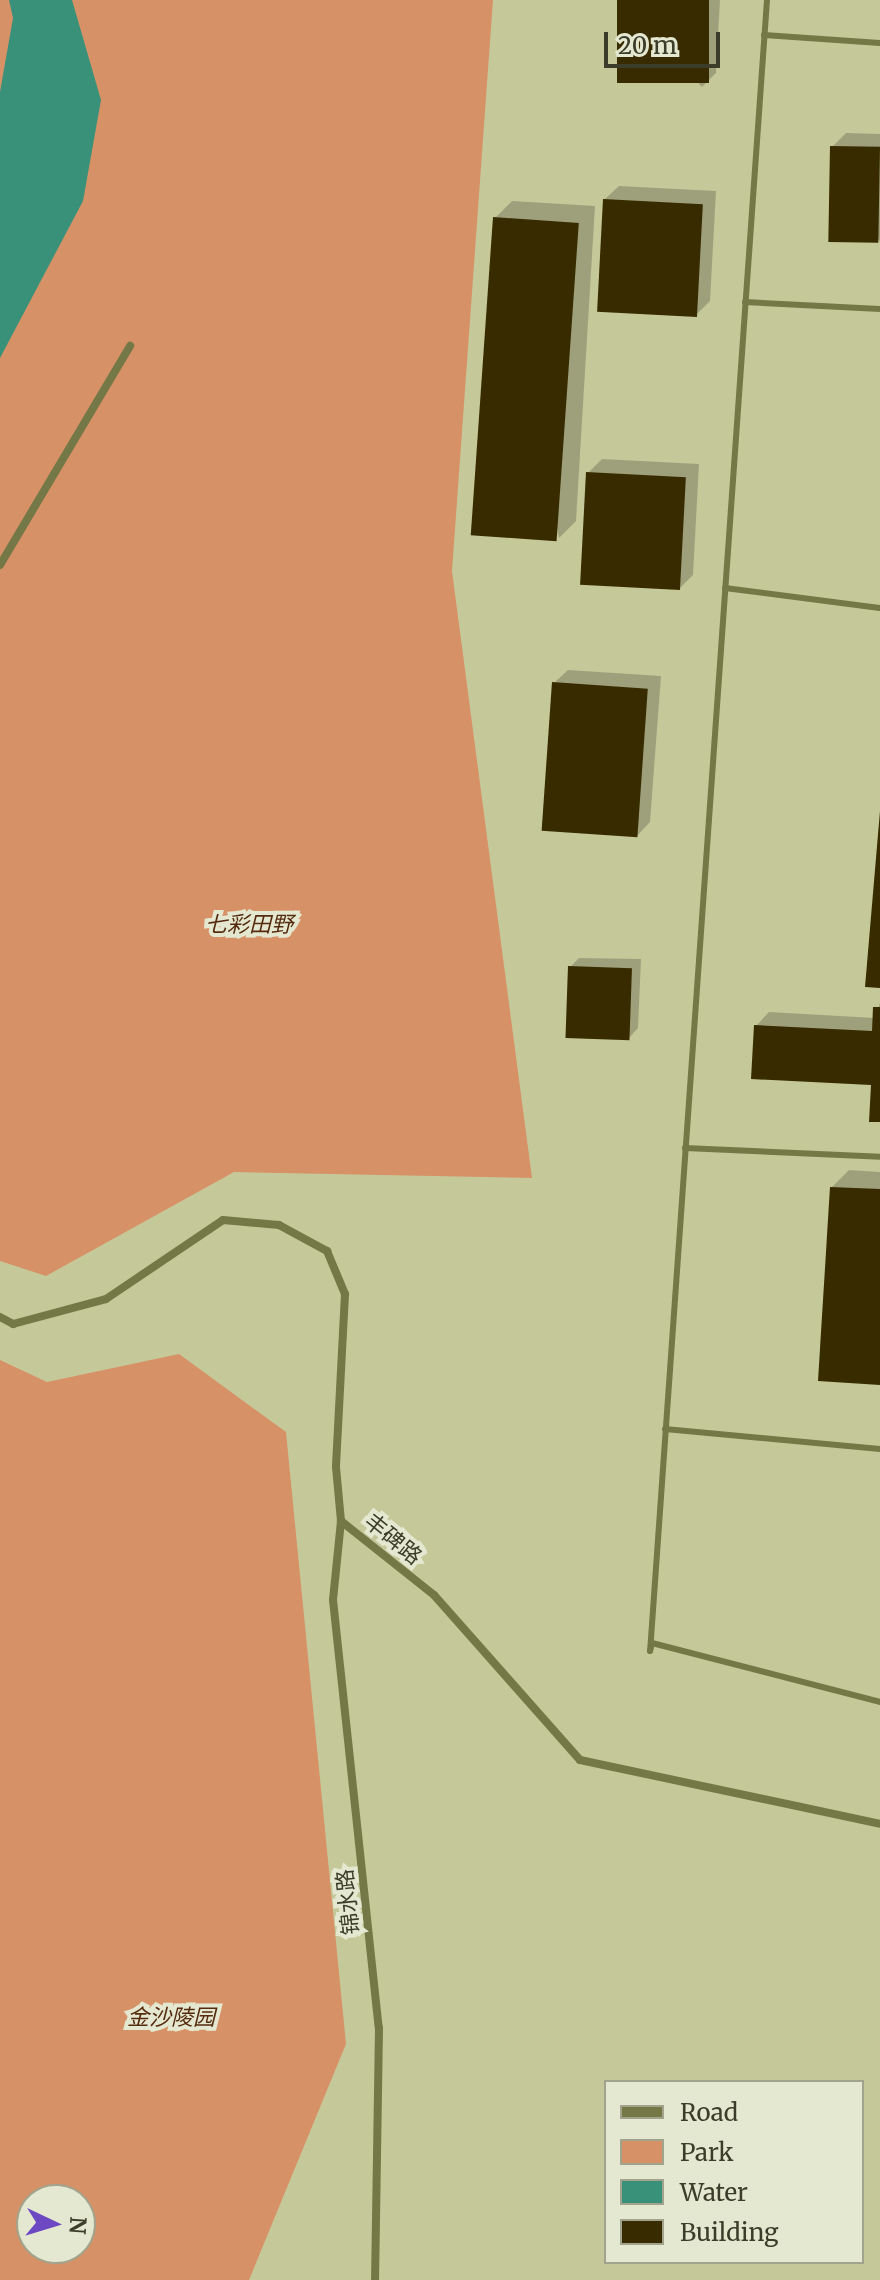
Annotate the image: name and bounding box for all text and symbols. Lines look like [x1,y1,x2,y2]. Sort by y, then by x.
scale bar [608,16,724,66]
text: 20 m [618,30,677,61]
park label: 七彩田野 [205,912,293,938]
street label: 丰碑路 [359,1508,427,1570]
street label: 锦水路 [331,1868,365,1936]
park label: 金沙陵园 [127,2005,215,2031]
legend [604,2080,864,2264]
text: Road [680,2097,738,2128]
text: Park [680,2137,733,2168]
text: Water [680,2177,748,2208]
north arrow [16,2184,96,2264]
text: N [63,2216,93,2235]
text: Building [680,2217,779,2248]

